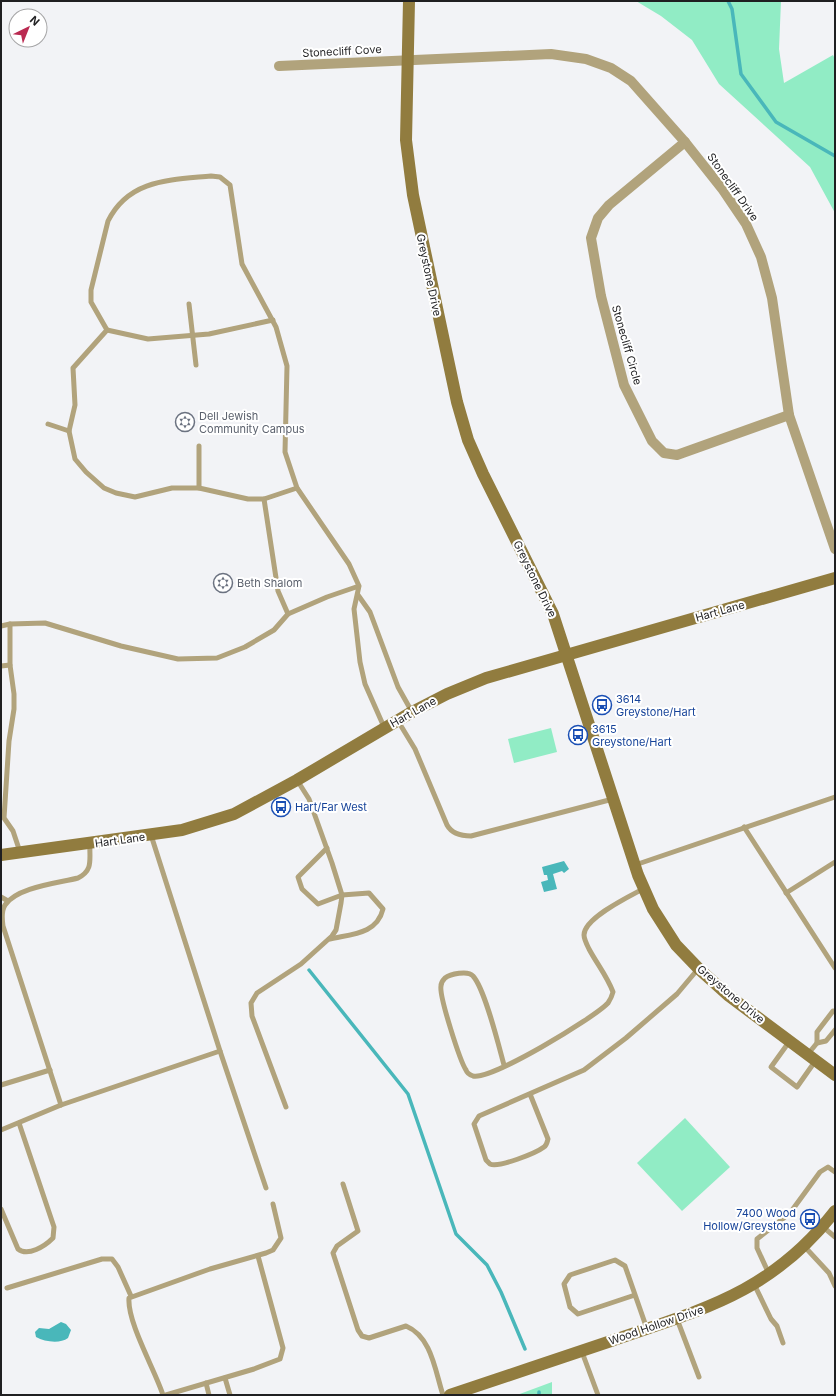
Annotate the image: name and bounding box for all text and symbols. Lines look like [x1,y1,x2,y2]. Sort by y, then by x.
north arrow [8,8,48,48]
text: N [27,13,43,29]
street label: Stonecliff Cove [302,42,382,60]
street label: Stonecliff Drive [704,150,762,224]
street label: Greystone Drive [413,233,445,317]
street label: Stonecliff Circle [609,303,645,387]
place label: Dell Jewish Community Campus [199,409,305,436]
synagogue icon: Dell Jewish Community Campus [174,411,196,433]
street label: Greystone Drive [510,538,560,620]
synagogue icon: Beth Shalom [212,572,234,594]
place label: Beth Shalom [237,576,302,590]
street label: Hart Lane [694,597,746,625]
place label: 3614 Greystone/Hart [616,692,696,719]
street label: Hart Lane [387,694,439,730]
bus stop icon: 3614 Greystone/Hart [591,694,613,716]
place label: 3615 Greystone/Hart [592,722,672,749]
bus stop icon: 3615 Greystone/Hart [567,724,589,746]
bus stop icon: Hart/Far West [270,796,292,818]
place label: Hart/Far West [295,800,367,814]
street label: Hart Lane [94,830,146,850]
street label: Greystone Drive [694,962,768,1026]
place label: 7400 Wood Hollow/Greystone [703,1206,796,1233]
bus stop icon: 7400 Wood Hollow/Greystone [799,1208,821,1230]
street label: Wood Hollow Drive [607,1302,705,1348]

